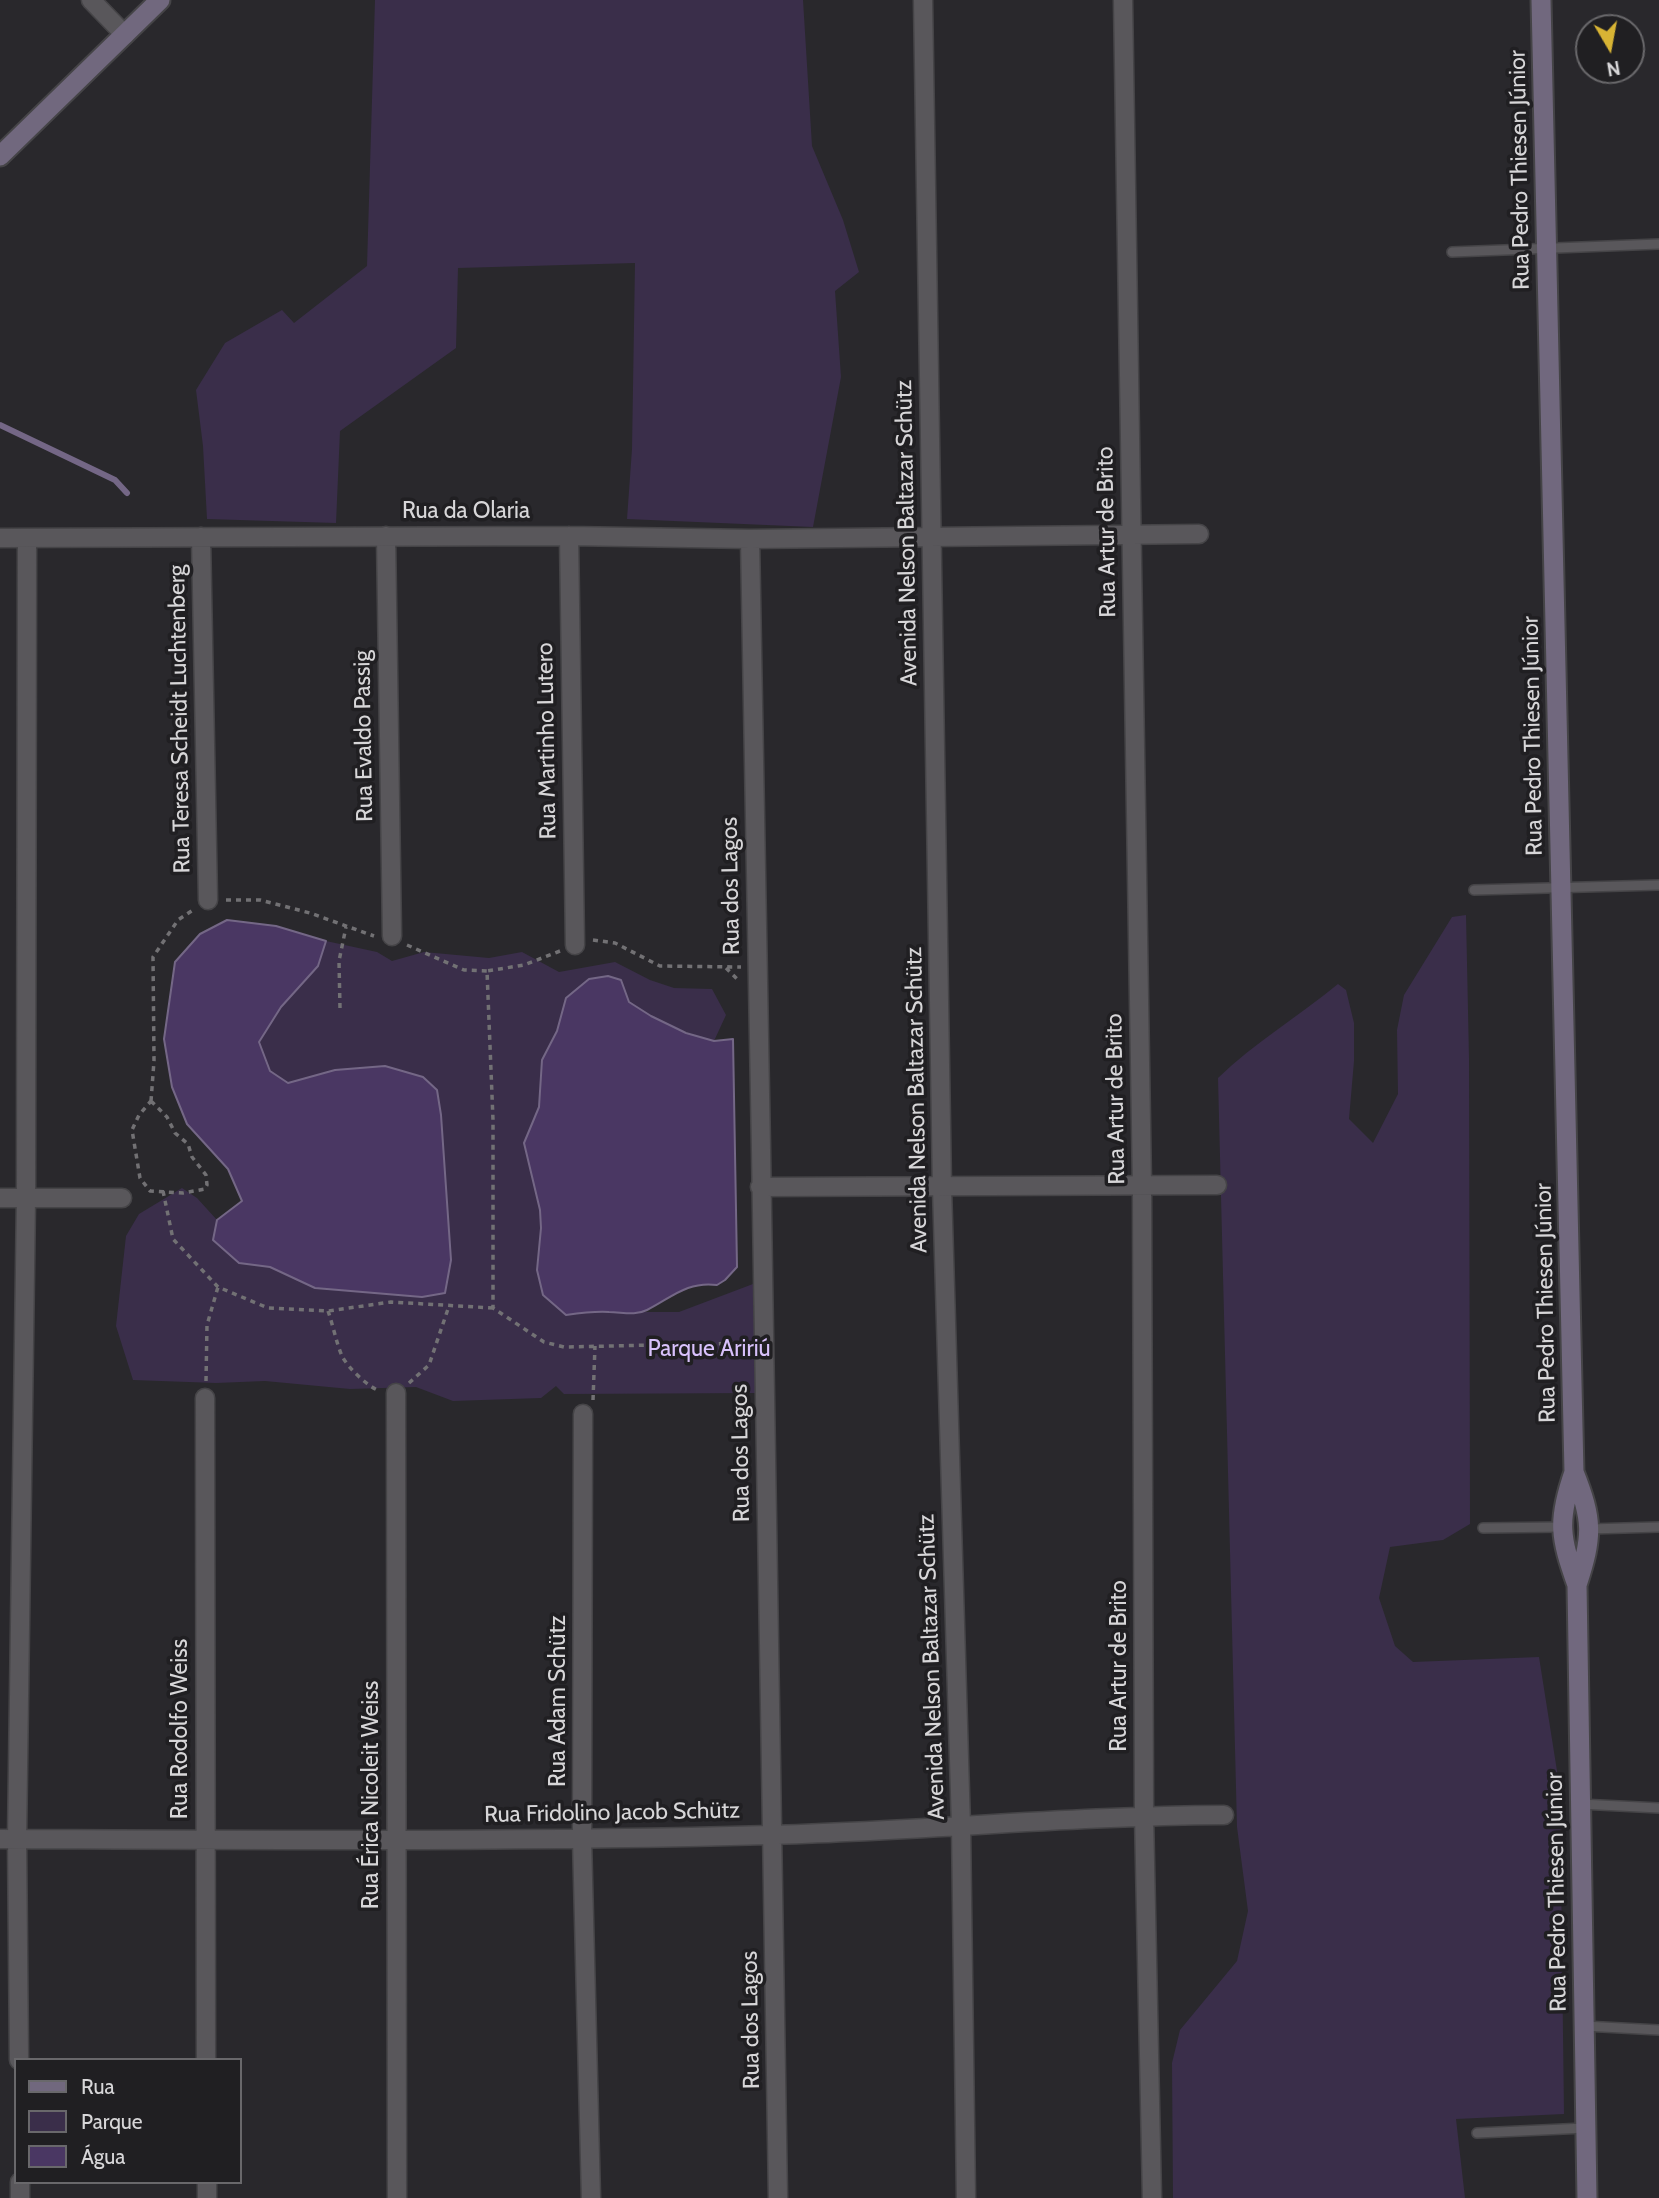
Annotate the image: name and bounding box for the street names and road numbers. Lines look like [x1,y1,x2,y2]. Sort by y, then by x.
street label: Rua Pedro Thiesen Júnior [1504,50,1536,290]
street label: Avenida Nelson Baltazar Schütz [891,380,923,686]
street label: Rua Artur de Brito [1092,446,1122,618]
street label: Rua da Olaria [402,497,530,525]
street label: Rua Teresa Scheidt Luchtenberg [164,564,196,874]
street label: Rua Pedro Thiesen Júnior [1517,616,1549,856]
street label: Rua Martinho Lutero [531,642,563,840]
street label: Rua Evaldo Passig [349,650,379,822]
street label: Rua dos Lagos [716,817,746,955]
street label: Avenida Nelson Baltazar Schütz [901,947,933,1253]
street label: Rua Artur de Brito [1101,1013,1131,1185]
street label: Rua Pedro Thiesen Júnior [1530,1183,1562,1423]
street label: Rua dos Lagos [726,1384,756,1522]
street label: Avenida Nelson Baltazar Schütz [913,1513,951,1821]
street label: Rua Artur de Brito [1105,1580,1133,1752]
street label: Rua Adam Schütz [544,1615,572,1787]
street label: Rua Rodolfo Weiss [166,1639,194,1819]
street label: Rua Érica Nicoleit Weiss [357,1681,385,1909]
street label: Rua Pedro Thiesen Júnior [1541,1772,1573,2012]
street label: Rua Fridolino Jacob Schütz [484,1797,740,1829]
street label: Rua dos Lagos [736,1951,766,2089]

